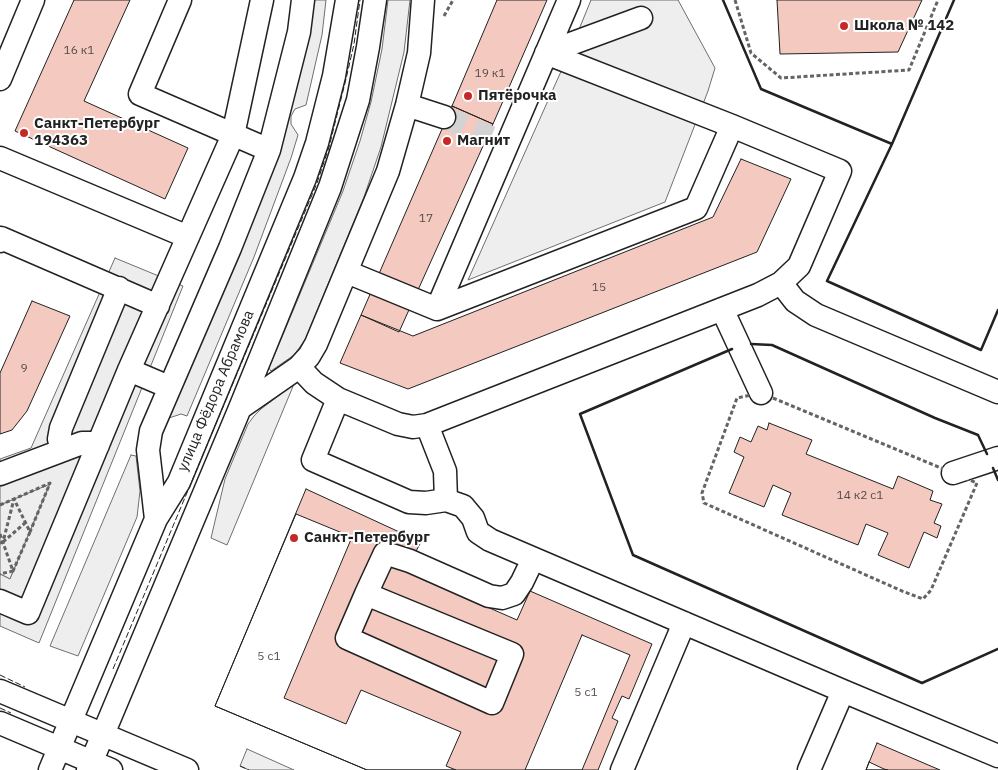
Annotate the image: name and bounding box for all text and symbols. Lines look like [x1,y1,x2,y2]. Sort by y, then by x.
place label: Школа № 142 [854,17,954,35]
marker: Школа № 142 [838,20,850,32]
house number: 16 к1 [63,44,95,58]
house number: 19 к1 [474,67,506,81]
place label: Пятёрочка [478,87,557,105]
marker: Пятёрочка [462,90,474,102]
place label: Санкт-Петербург 194363 [34,115,160,150]
marker: Санкт-Петербург 194363 [18,127,30,139]
place label: Магнит [457,132,510,150]
marker: Магнит [441,135,453,147]
house number: 17 [419,212,433,226]
house number: 15 [592,281,606,295]
street label: улица Фёдора Абрамова [174,308,258,474]
house number: 9 [20,362,28,376]
house number: 14 к2 с1 [836,489,884,503]
place label: Санкт-Петербург [304,529,430,547]
marker: Санкт-Петербург [288,532,300,544]
house number: 5 с1 [257,650,281,664]
house number: 5 с1 [574,686,598,700]

